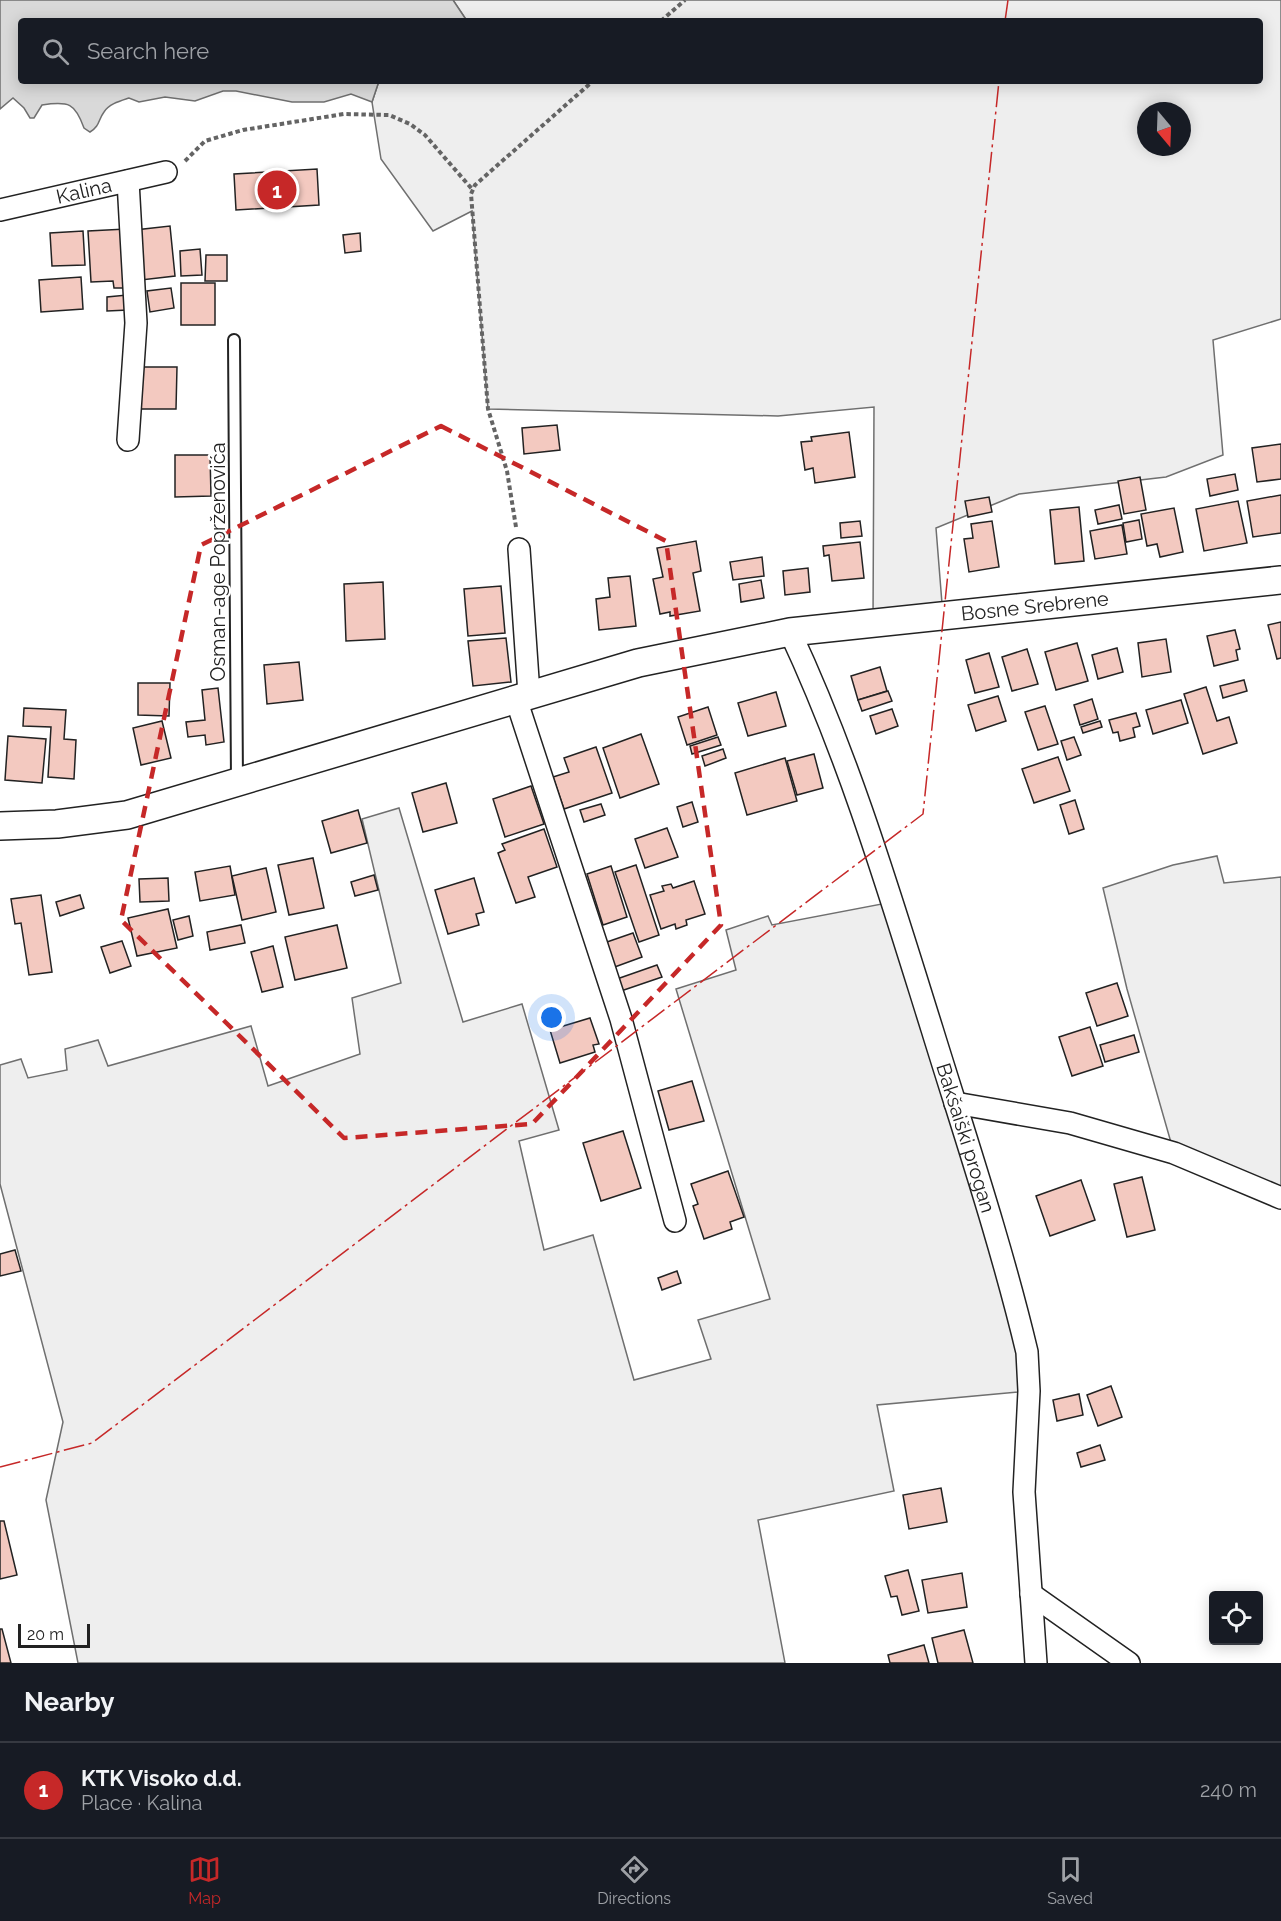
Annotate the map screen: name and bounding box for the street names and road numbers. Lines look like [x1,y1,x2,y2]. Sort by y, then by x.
street label: Kalina [54,173,114,209]
street label: Osman-age Poprženovića [206,442,230,682]
street label: Bosne Srebrene [960,586,1110,626]
street label: Bakšaiški progan [931,1060,1000,1216]

